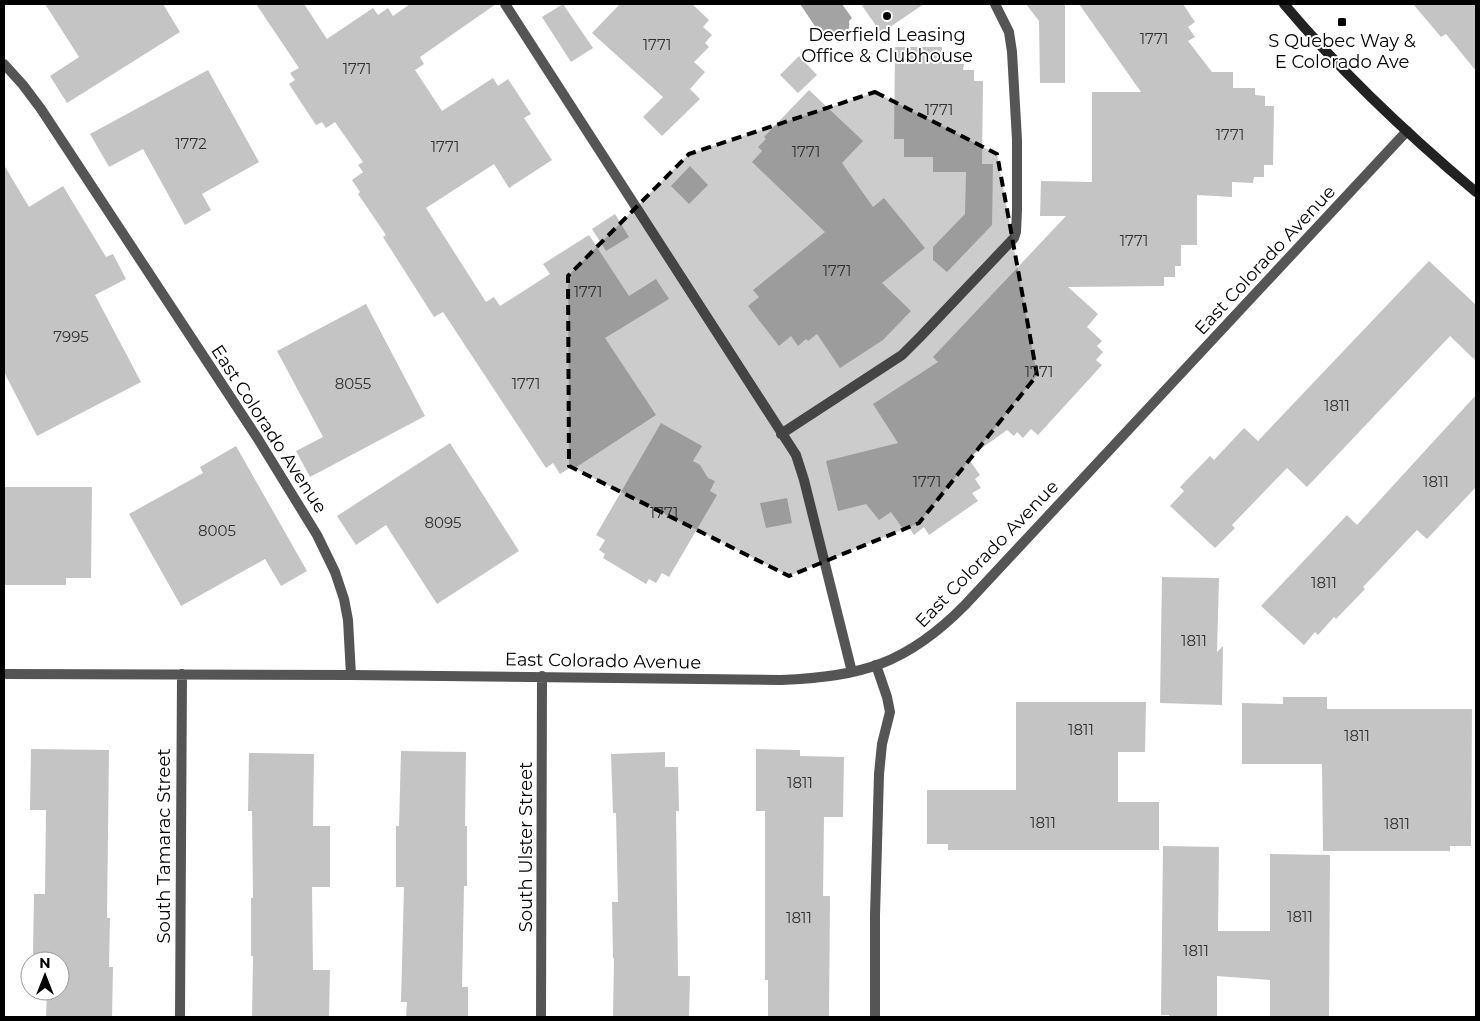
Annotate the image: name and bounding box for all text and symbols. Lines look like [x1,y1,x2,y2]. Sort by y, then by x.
marker: Deerfield Leasing Office & Clubhouse [881,10,893,22]
marker: S Quebec Way & E Colorado Ave [1336,16,1348,28]
place label: Deerfield Leasing Office & Clubhouse [801,24,973,67]
house number: 1771 [1140,29,1168,48]
place label: S Quebec Way & E Colorado Ave [1268,30,1416,73]
house number: 1771 [643,35,671,54]
house number: 1771 [343,59,371,78]
house number: 1771 [925,100,953,119]
house number: 1771 [1216,125,1244,144]
house number: 1772 [175,134,207,153]
house number: 1771 [431,137,459,156]
house number: 1771 [792,142,820,161]
street label: East Colorado Avenue [1190,181,1340,339]
house number: 1771 [1120,231,1148,250]
house number: 1771 [823,261,851,280]
house number: 1771 [574,282,602,301]
house number: 7995 [53,327,89,346]
street label: East Colorado Avenue [206,341,332,517]
house number: 1771 [1025,362,1053,381]
house number: 8055 [335,374,371,393]
house number: 1771 [512,374,540,393]
house number: 1811 [1324,396,1350,415]
house number: 1771 [913,472,941,491]
house number: 1811 [1423,472,1449,491]
street label: East Colorado Avenue [911,476,1063,632]
house number: 1771 [650,503,678,522]
house number: 8095 [424,513,462,532]
house number: 8005 [198,521,236,540]
house number: 1811 [1311,573,1337,592]
house number: 1811 [1181,631,1207,650]
street label: East Colorado Avenue [505,648,701,674]
house number: 1811 [1068,720,1094,739]
house number: 1811 [1344,726,1370,745]
street label: South Tamarac Street [153,748,175,944]
street label: South Ulster Street [515,762,537,932]
house number: 1811 [787,773,813,792]
house number: 1811 [1030,813,1056,832]
house number: 1811 [1384,814,1410,833]
house number: 1811 [1287,907,1313,926]
house number: 1811 [786,908,812,927]
house number: 1811 [1183,941,1209,960]
north arrow [20,951,70,1001]
text: N [39,954,51,972]

